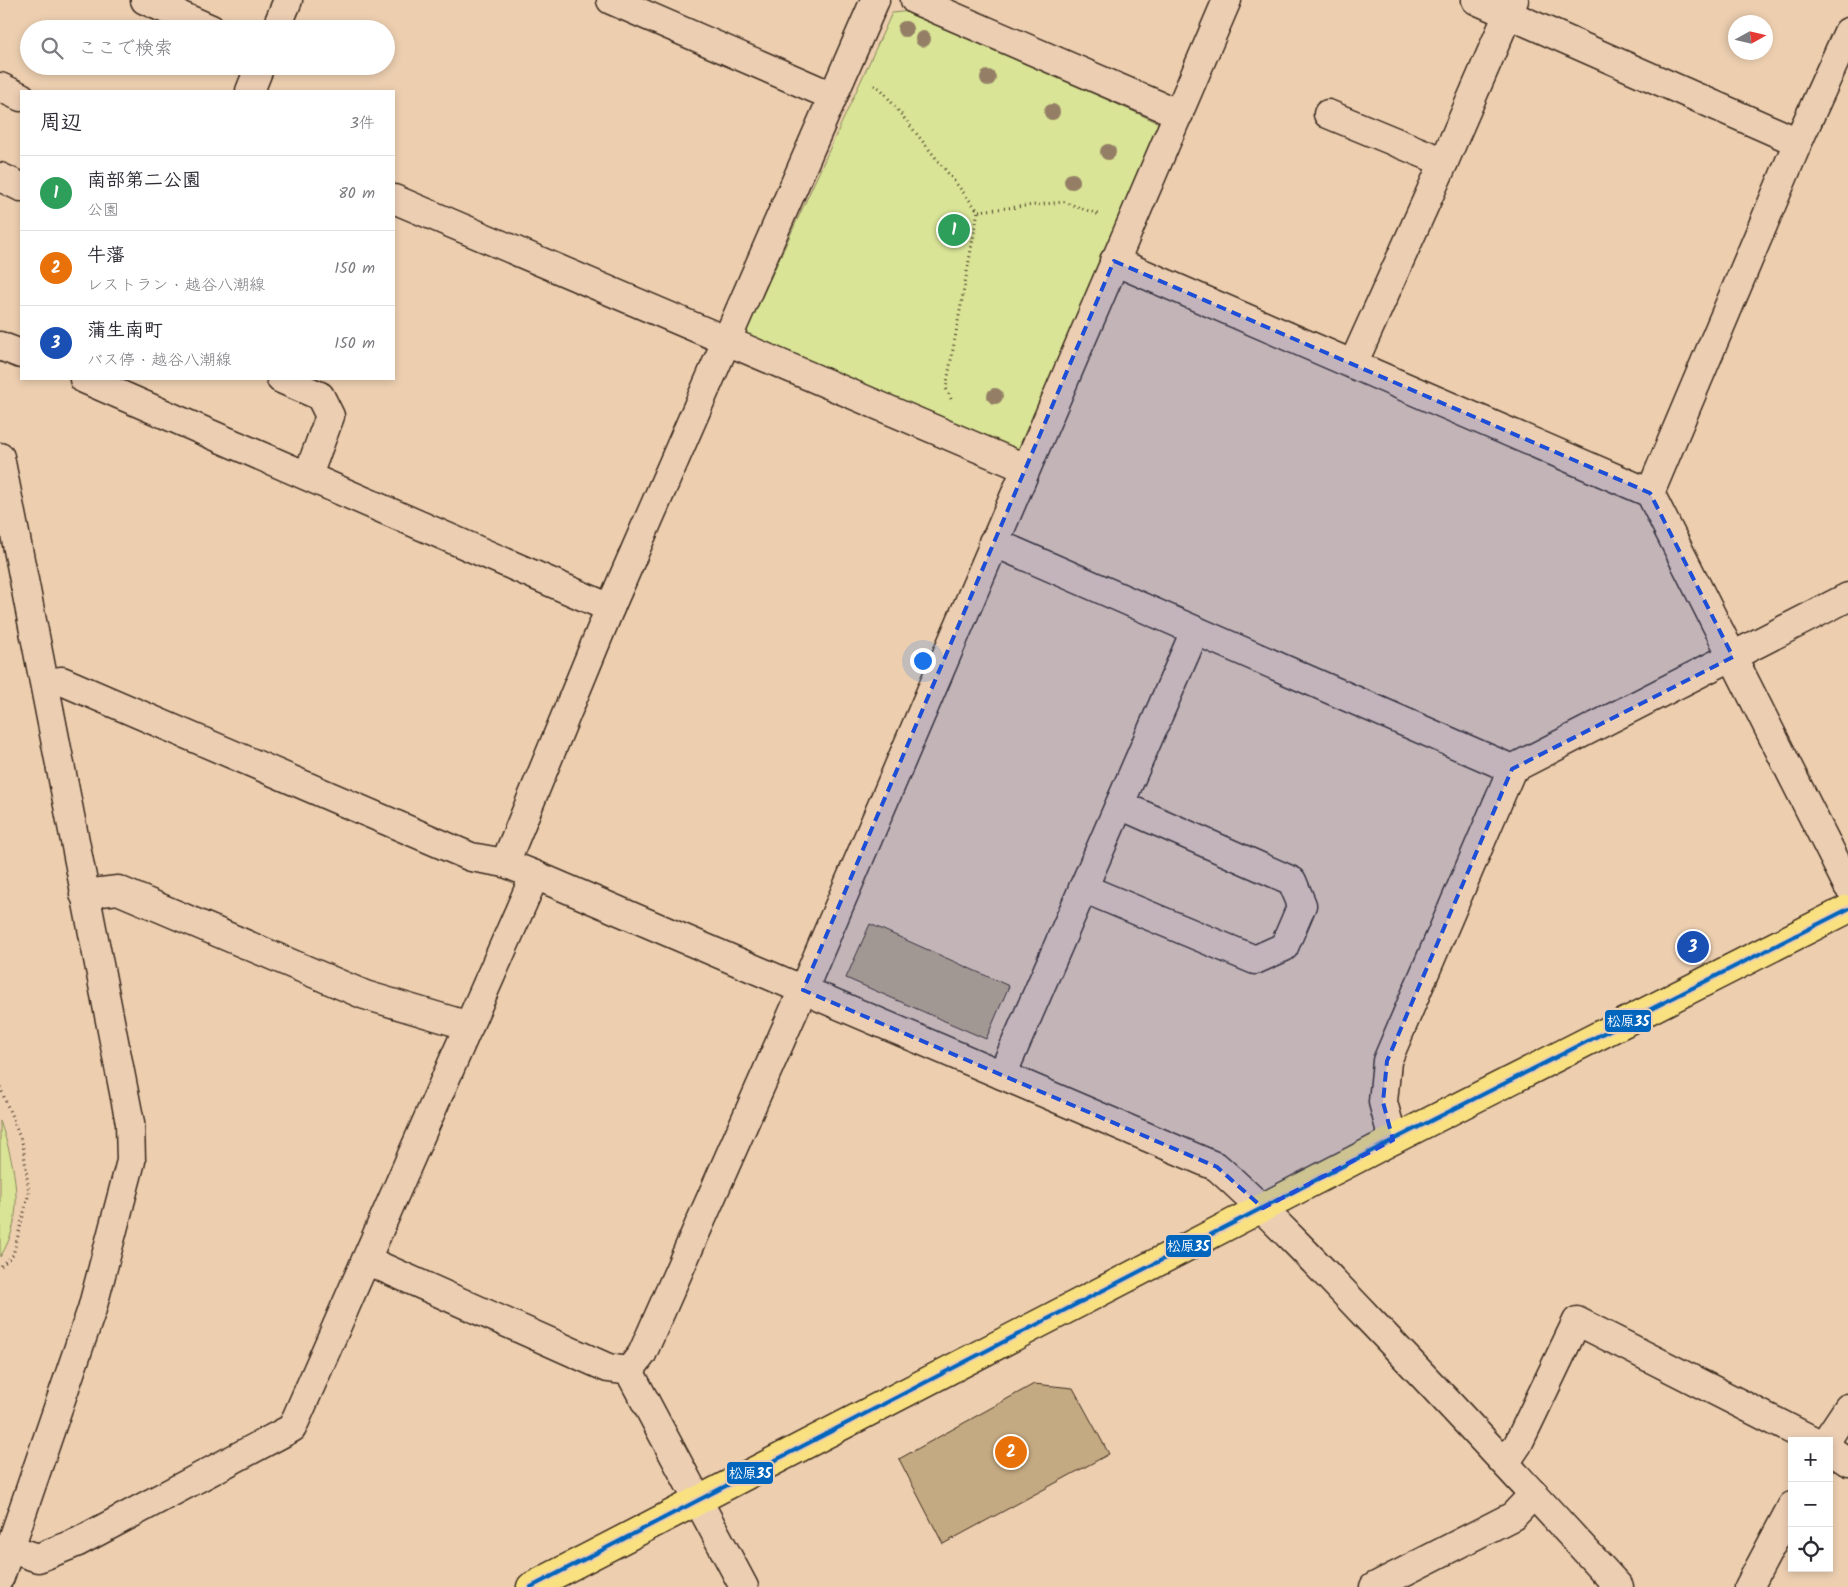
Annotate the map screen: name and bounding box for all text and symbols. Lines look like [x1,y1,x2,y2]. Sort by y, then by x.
north arrow [1728,15,1773,60]
search box [20,20,395,75]
icon: search [38,34,66,62]
text: ここで検索 [78,34,173,64]
text: 周辺 [40,107,82,140]
text: 3件 [350,111,375,136]
text: 南部第二公園 [87,166,201,196]
text: 1 [54,181,58,206]
text: 80 m [338,181,375,206]
text: 公園 [87,198,119,223]
pin: 1 [938,211,970,249]
text: 牛藩 [87,241,125,271]
text: 2 [51,256,61,281]
text: 150 m [334,256,375,281]
text: レストラン · 越谷八潮線 [87,273,265,298]
text: 蒲生南町 [87,316,163,346]
text: 3 [52,331,60,356]
text: 150 m [334,331,375,356]
text: バス停 · 越谷八潮線 [87,348,232,373]
your location [910,648,936,674]
pin: 3 [1677,928,1709,966]
line badge: 松原35 [1604,1009,1652,1033]
text: 松原35 [1607,1011,1651,1033]
line badge: 松原35 [1165,1234,1212,1258]
text: 松原35 [1167,1236,1211,1258]
pin: 2 [995,1433,1027,1471]
map controls [1788,1437,1833,1572]
button: + [1788,1437,1833,1482]
line badge: 松原35 [726,1461,774,1485]
text: 松原35 [729,1463,773,1485]
button: − [1788,1482,1833,1527]
button: locate [1788,1527,1833,1572]

